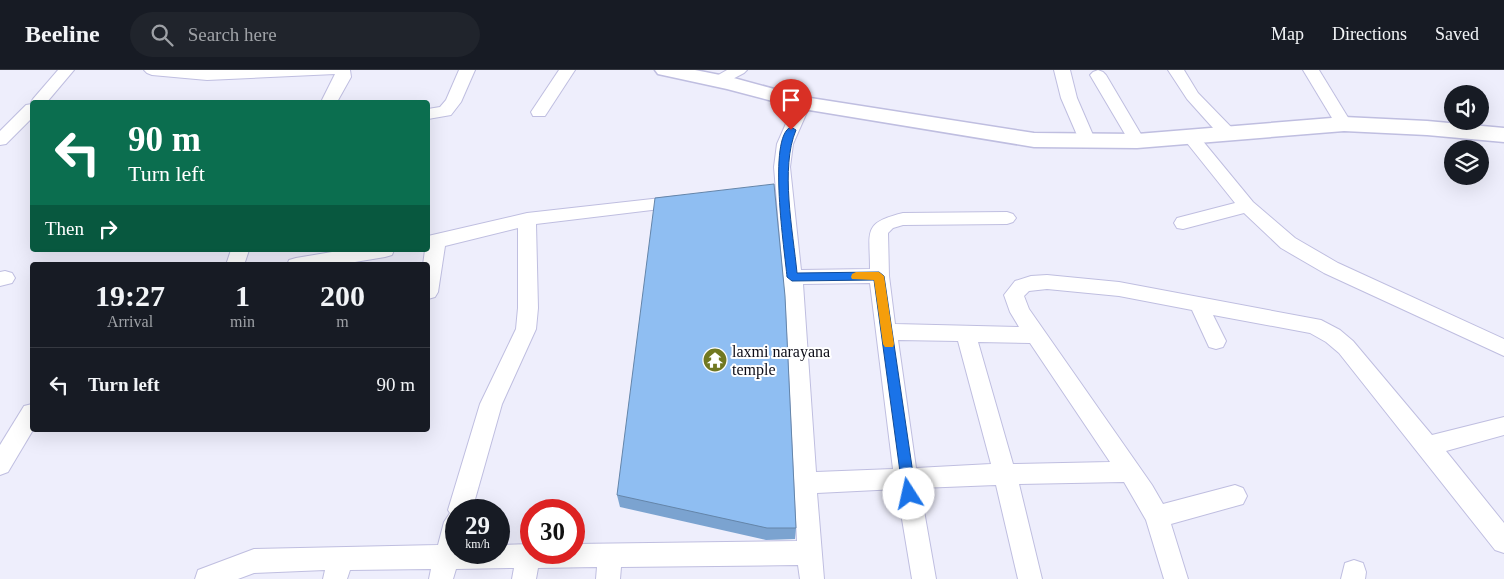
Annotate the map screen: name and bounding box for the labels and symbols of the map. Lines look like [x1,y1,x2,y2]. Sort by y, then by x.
pin [770,79,812,130]
place label: laxmi narayana temple [732,343,830,379]
temple icon: laxmi narayana temple [702,347,728,373]
position arrow [882,467,934,519]
speed limit sign: 30 [520,499,585,564]

